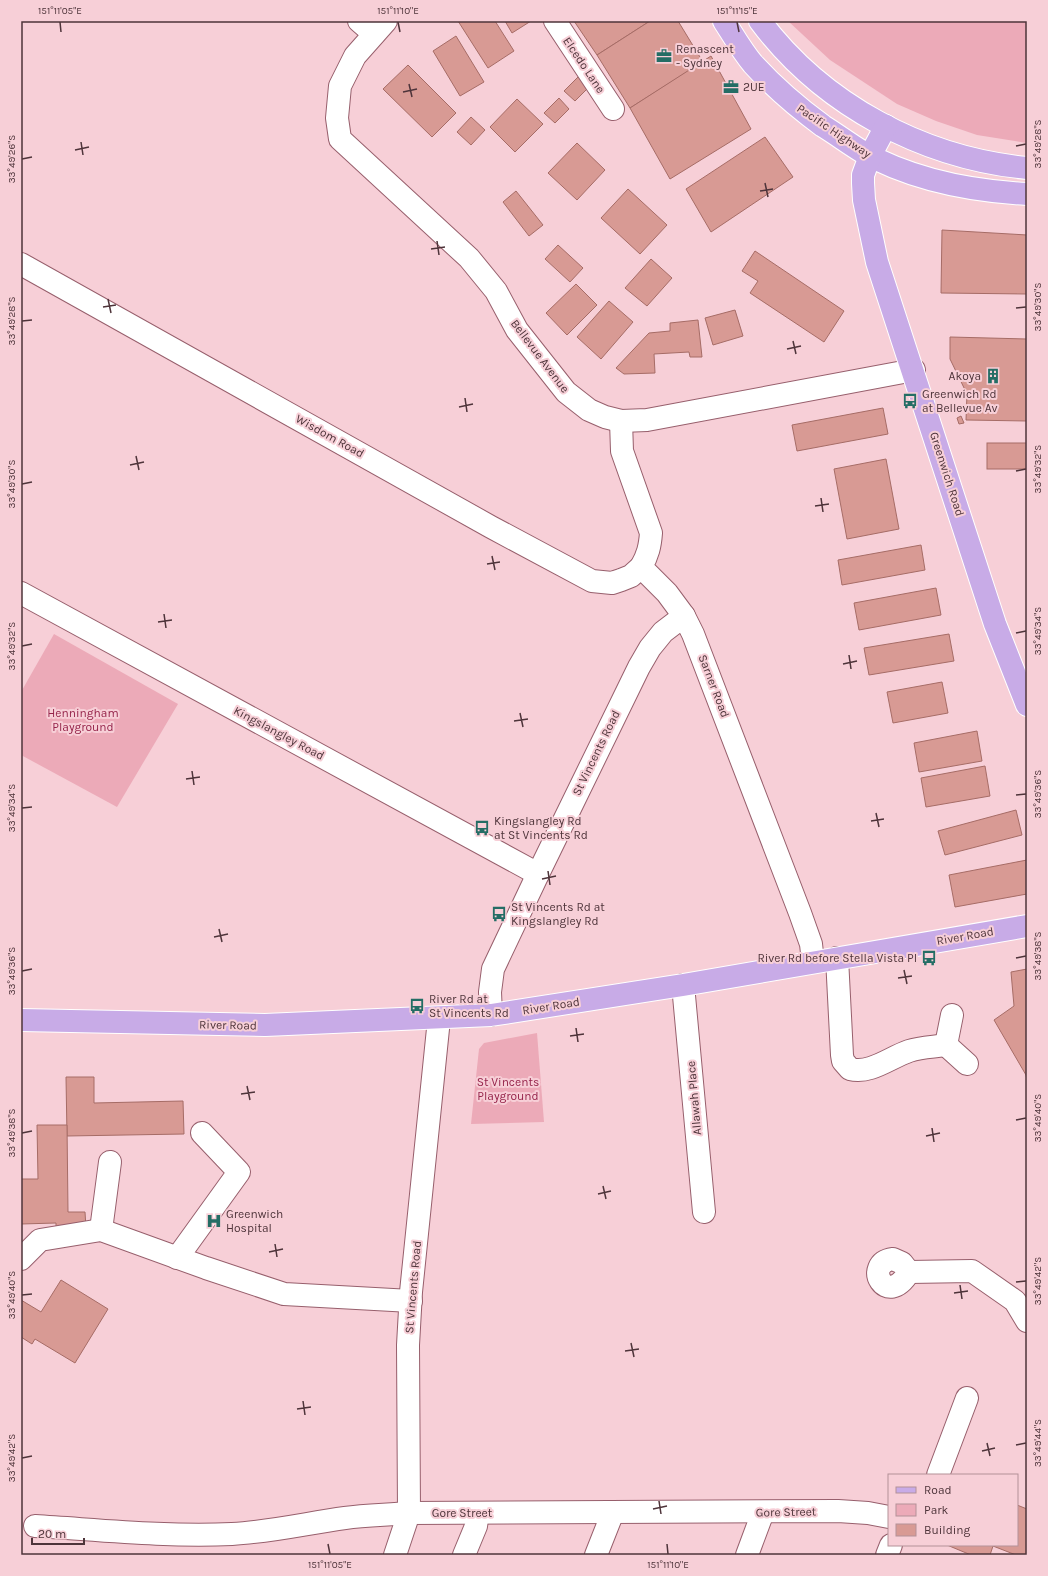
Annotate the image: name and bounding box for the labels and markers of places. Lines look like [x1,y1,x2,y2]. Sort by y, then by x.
place label: Renascent - Sydney [676,42,734,70]
office icon: Renascent - Sydney [655,47,673,65]
office icon: 2UE [722,78,740,96]
place label: 2UE [743,80,765,94]
building icon: Akoya [984,367,1002,385]
place label: Akoya [949,369,981,383]
place label: Greenwich Rd at Bellevue Av [922,387,997,415]
bus stop icon: Greenwich Rd at Bellevue Av [901,392,919,410]
place label: Kingslangley Rd at St Vincents Rd [494,814,588,842]
bus stop icon: Kingslangley Rd at St Vincents Rd [473,819,491,837]
place label: St Vincents Rd at Kingslangley Rd [511,900,605,928]
bus stop icon: St Vincents Rd at Kingslangley Rd [490,905,508,923]
bus stop icon: River Rd before Stella Vista Pl [920,949,938,967]
place label: River Rd before Stella Vista Pl [757,951,917,965]
place label: River Rd at St Vincents Rd [429,992,509,1020]
bus stop icon: River Rd at St Vincents Rd [408,997,426,1015]
place label: Greenwich Hospital [226,1207,283,1235]
hospital icon: Greenwich Hospital [205,1212,223,1230]

